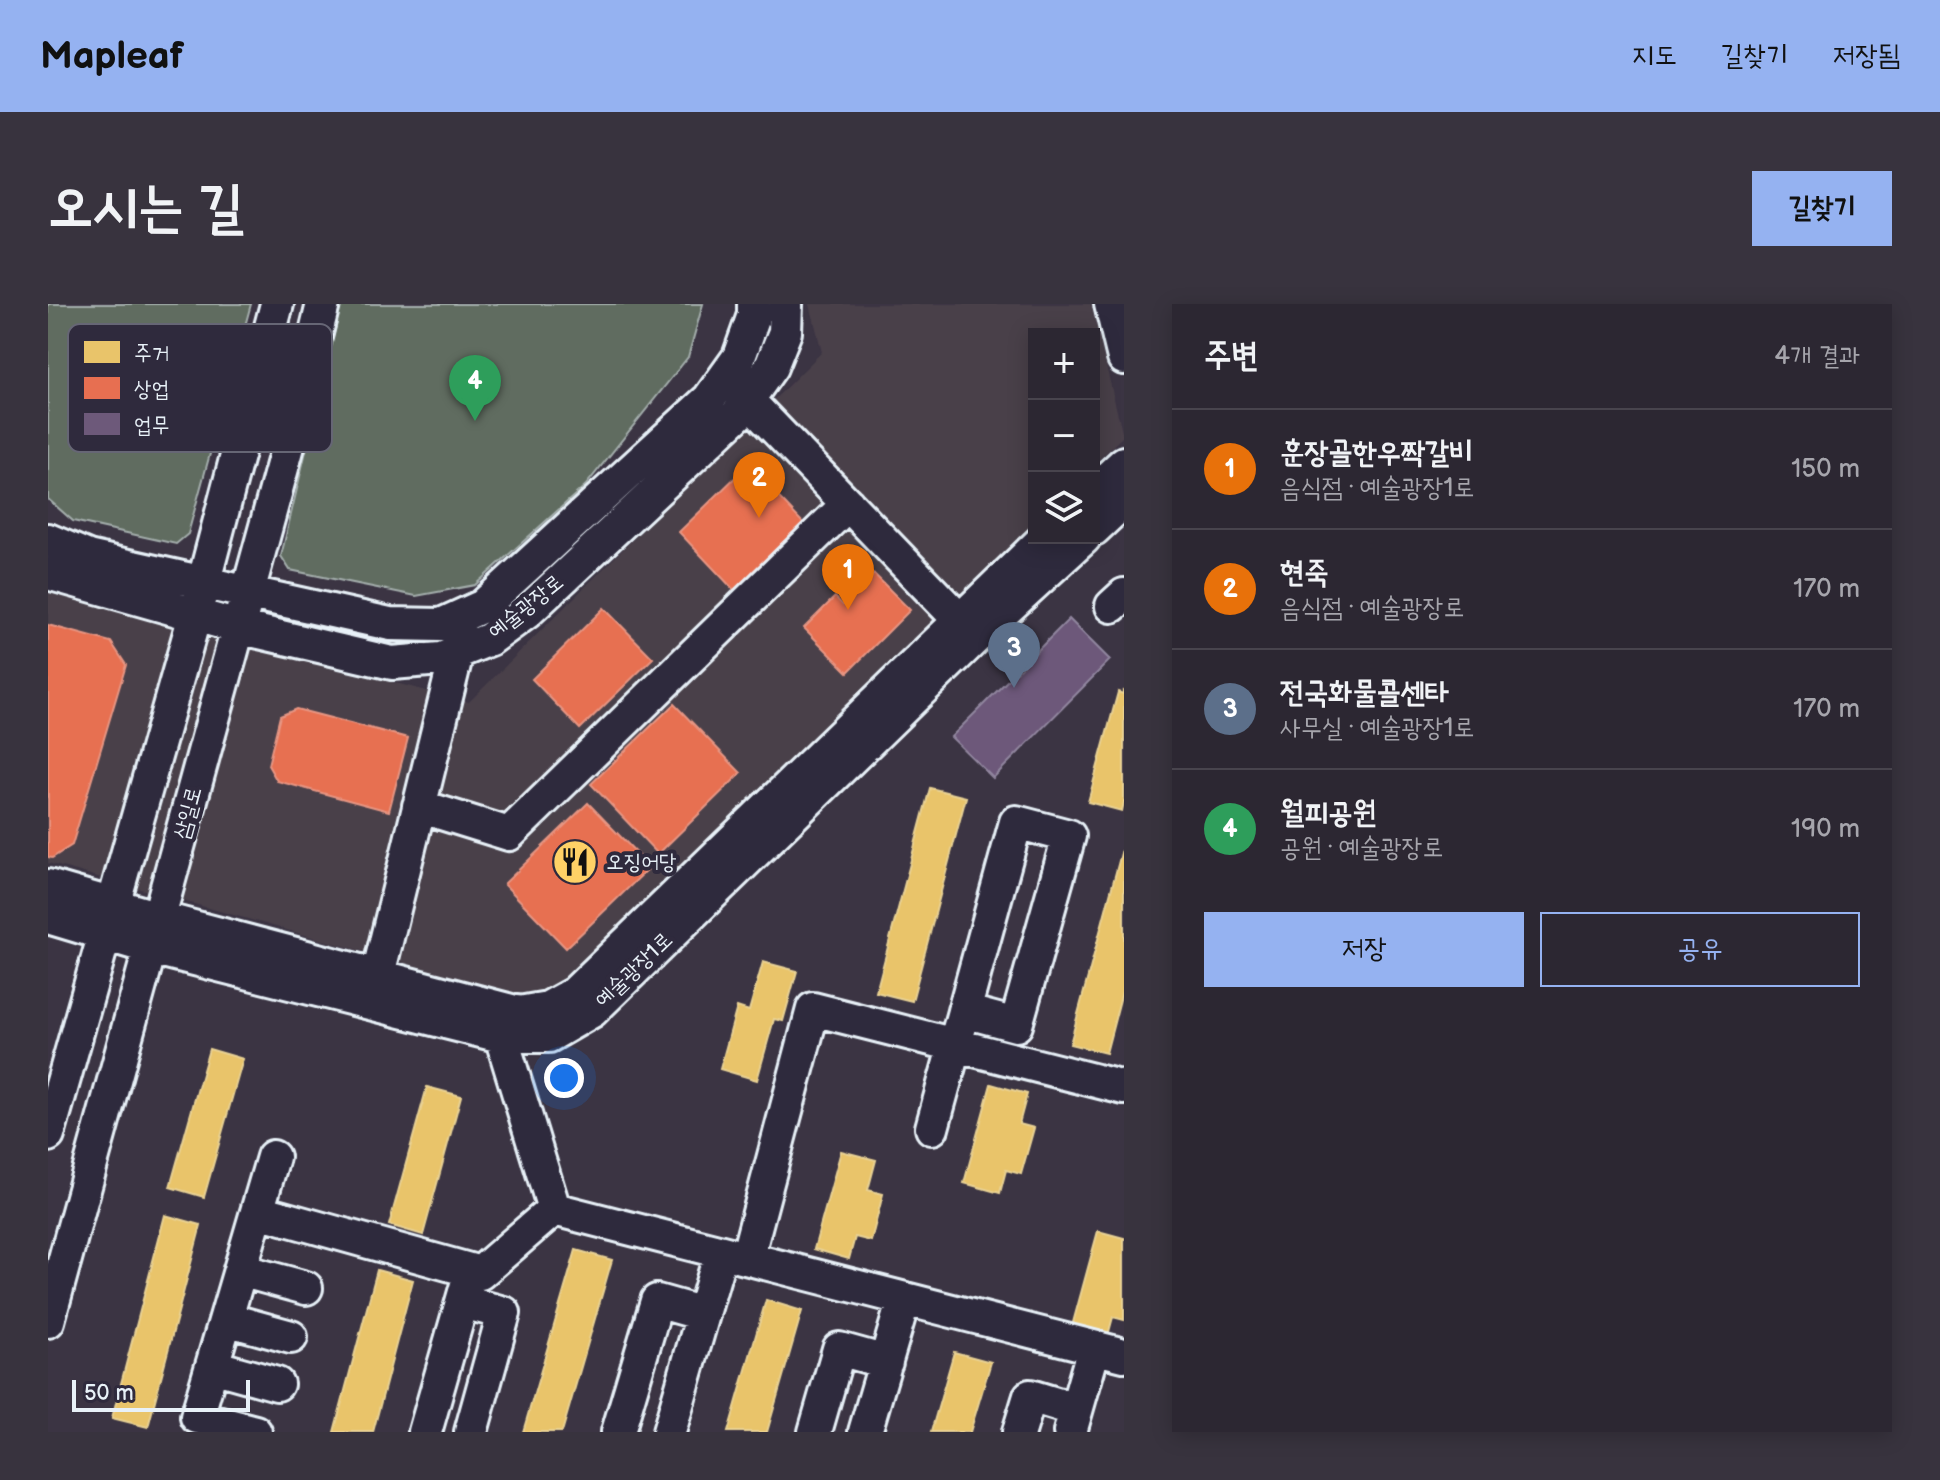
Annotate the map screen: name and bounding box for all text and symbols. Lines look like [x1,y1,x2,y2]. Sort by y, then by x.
text: Mapleaf [40,34,184,79]
text: 지도 [1632,39,1677,72]
text: 길찾기 [1721,39,1788,72]
text: 저장됨 [1832,39,1900,72]
button: 길찾기 [1752,171,1892,246]
text: 오시는 길 [48,175,243,242]
legend [68,324,332,452]
map controls [1028,328,1100,544]
button: + [1028,328,1100,400]
text: 주변 [1204,335,1259,376]
text: 주거 [134,340,169,367]
text: 4개 결과 [1774,341,1860,372]
pin: 4 [449,355,501,421]
text: 상업 [134,376,169,403]
button: − [1028,400,1100,472]
text: 업무 [134,412,169,439]
text: 훈장골한우짝갈비 [1280,435,1473,471]
pin: 2 [733,452,785,518]
text: 1 [1225,454,1235,485]
text: 150 m [1791,454,1860,485]
button: layers [1028,472,1100,544]
text: 음식점 · 예술광장1로 [1280,473,1474,504]
pin: 1 [822,544,874,610]
text: 현죽 [1280,555,1328,591]
street label: 예술광장로 [483,569,569,645]
text: 2 [1222,574,1238,605]
text: 170 m [1793,574,1860,605]
text: 음식점 · 예술광장로 [1280,593,1464,624]
pin: 3 [988,622,1040,688]
text: 전국화물콜센타 [1280,675,1449,711]
text: 3 [1222,694,1238,725]
text: 170 m [1793,694,1860,725]
text: 사무실 · 예술광장1로 [1280,713,1474,744]
street label: 삼일로 [168,784,208,842]
text: 월피공원 [1280,795,1377,831]
text: 4 [1222,814,1238,845]
text: 190 m [1791,814,1860,845]
text: 공원 · 예술광장로 [1280,833,1443,864]
restaurant icon: 오징어당 [551,838,599,886]
place label: 오징어당 [606,849,677,876]
button: 저장 [1204,912,1524,987]
button: 공유 [1540,912,1860,987]
street label: 예술광장1로 [590,927,678,1013]
your location [544,1058,584,1098]
scale bar [72,1376,250,1412]
text: 50 m [84,1380,134,1407]

